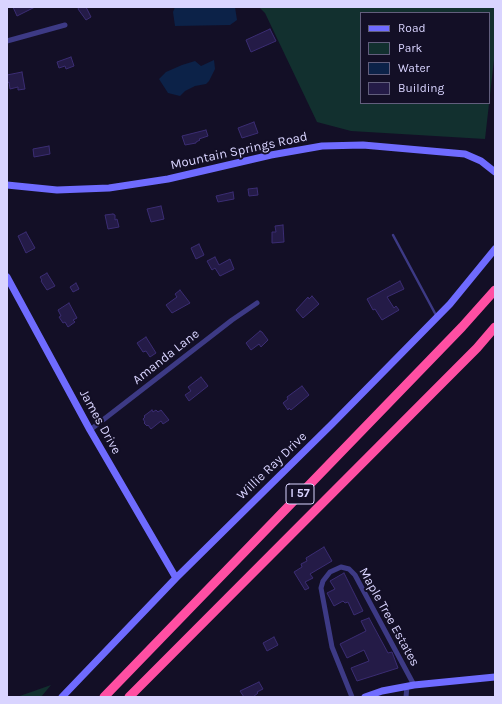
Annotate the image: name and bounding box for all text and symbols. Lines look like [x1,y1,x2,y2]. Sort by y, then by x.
legend [360,12,490,104]
text: Road [398,21,426,35]
text: Park [398,41,422,55]
text: Water [398,61,430,75]
text: Building [398,81,444,95]
street label: Mountain Springs Road [169,129,309,173]
street label: Amanda Lane [130,326,202,388]
street label: James Drive [76,387,124,457]
street label: Willie Ray Drive [234,429,310,503]
road number: I 57 [286,484,314,504]
street label: Maple Tree Estates [355,565,423,669]

